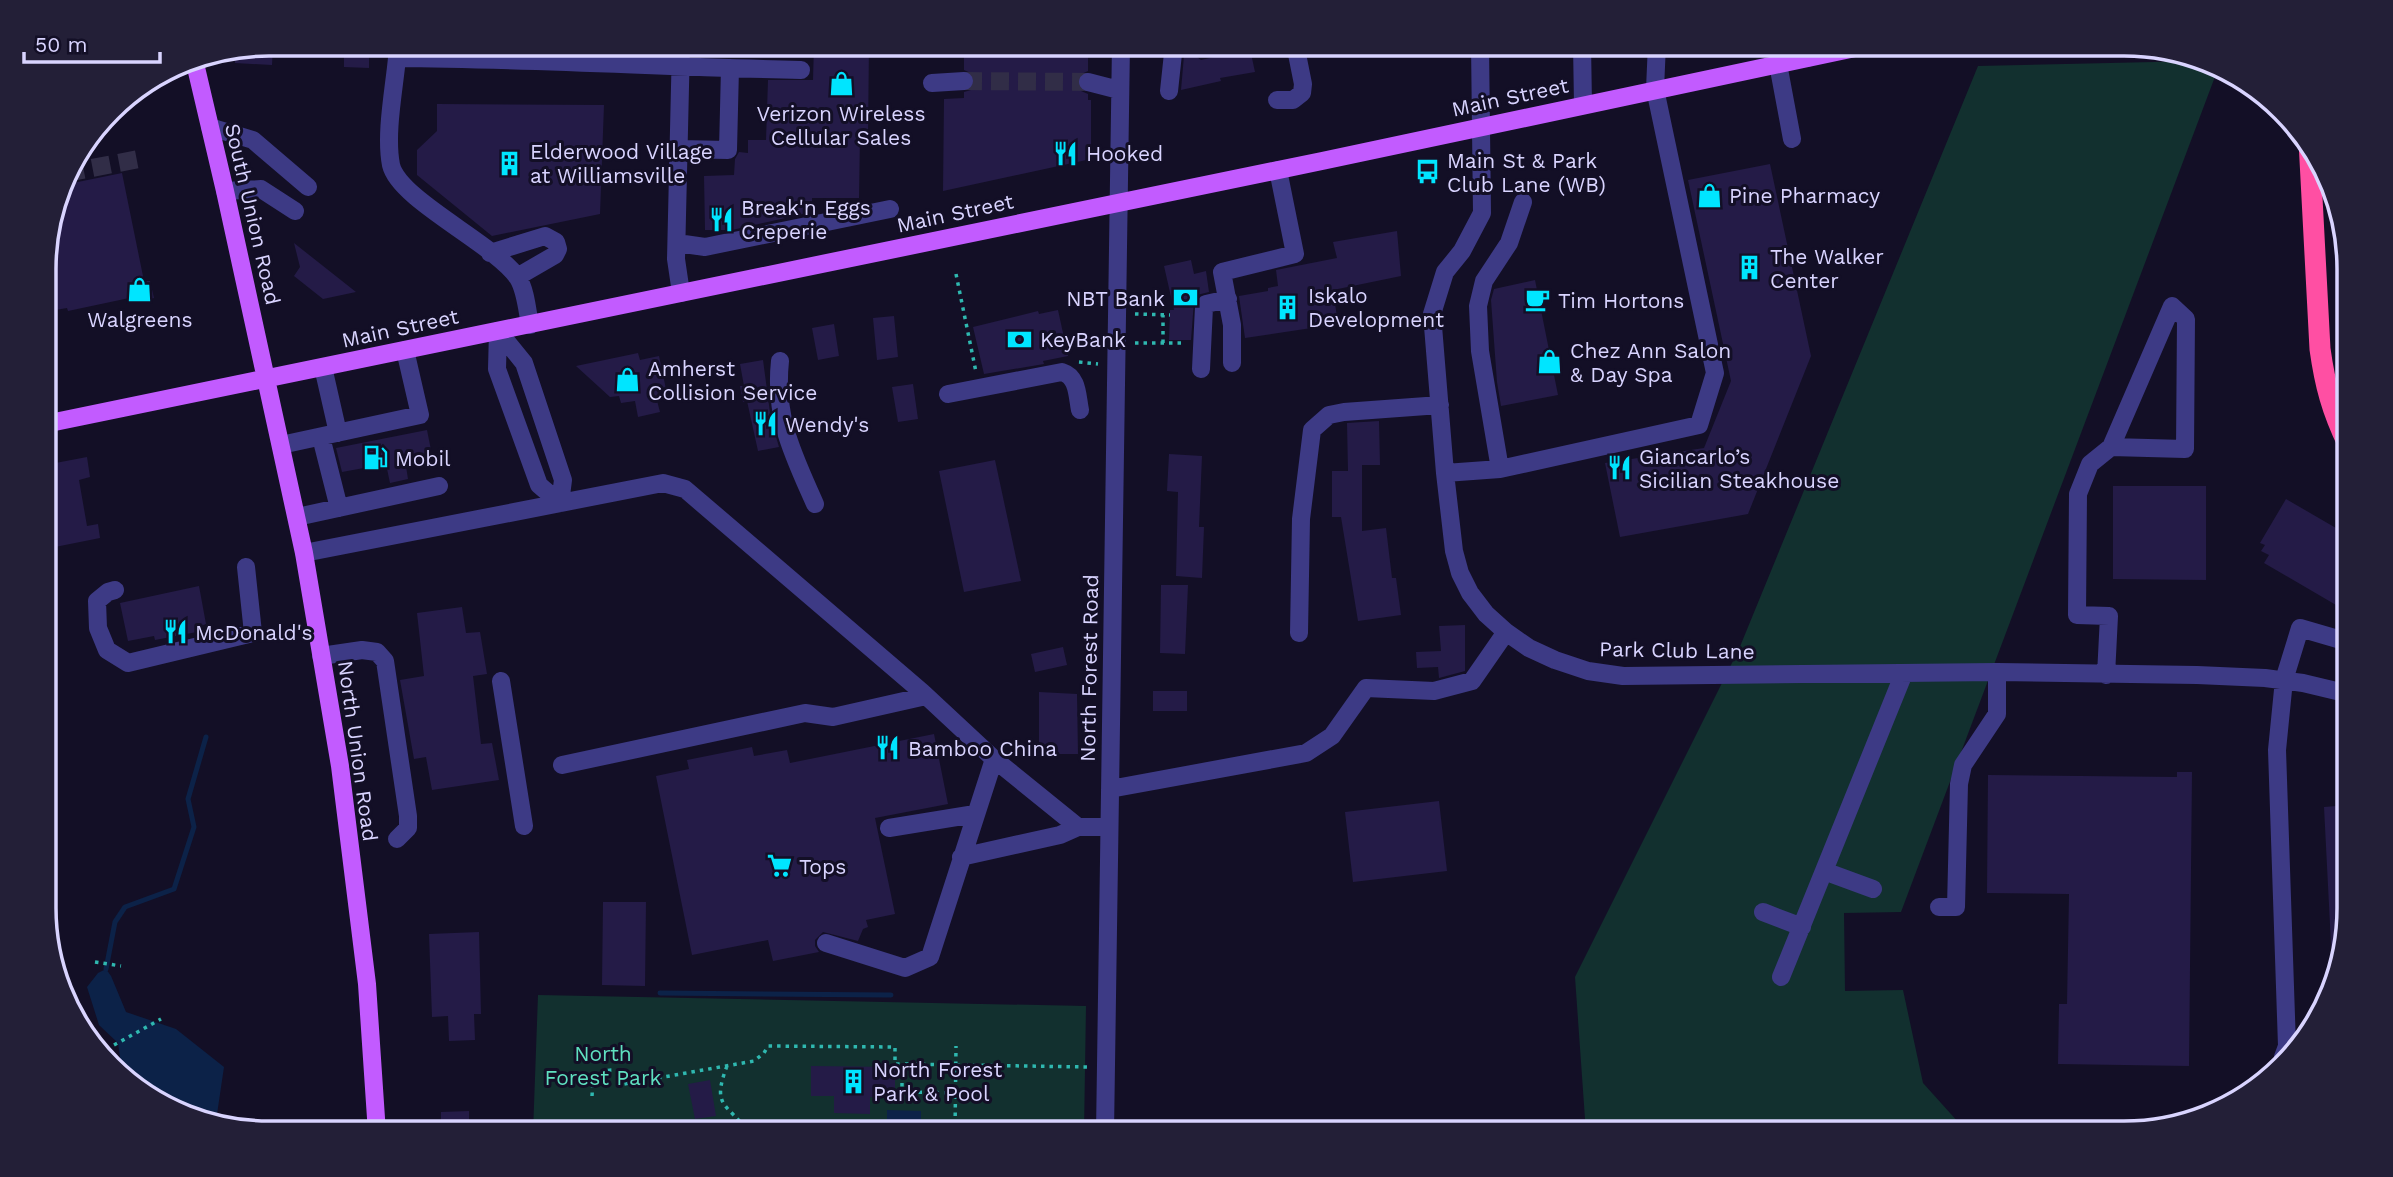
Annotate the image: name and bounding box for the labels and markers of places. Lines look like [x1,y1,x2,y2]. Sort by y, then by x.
shop icon: Verizon Wireless Cellular Sales [827,70,855,98]
place label: Verizon Wireless Cellular Sales [756,101,926,150]
place label: Elderwood Village at Williamsville [530,139,713,188]
restaurant icon: Hooked [1052,139,1080,167]
place label: Hooked [1086,141,1163,166]
place label: Main St & Park Club Lane (WB) [1447,148,1606,197]
building icon: Elderwood Village at Williamsville [496,149,524,177]
bus stop icon: Main St & Park Club Lane (WB) [1413,158,1441,186]
shop icon: Pine Pharmacy [1695,181,1723,209]
place label: Pine Pharmacy [1729,183,1880,208]
place label: Break'n Eggs Creperie [741,195,871,244]
restaurant icon: Break'n Eggs Creperie [707,205,735,233]
place label: The Walker Center [1770,244,1884,293]
building icon: The Walker Center [1736,254,1764,282]
shop icon: Walgreens [126,276,154,304]
place label: Iskalo Development [1308,283,1444,332]
bank icon: NBT Bank [1171,284,1199,312]
place label: NBT Bank [1066,286,1165,311]
cafe icon: Tim Hortons [1524,286,1552,314]
place label: Tim Hortons [1558,288,1684,313]
building icon: Iskalo Development [1274,293,1302,321]
place label: Walgreens [87,307,193,332]
bank icon: KeyBank [1006,325,1034,353]
place label: KeyBank [1040,327,1126,352]
place label: Chez Ann Salon & Day Spa [1570,338,1731,387]
shop icon: Chez Ann Salon & Day Spa [1536,348,1564,376]
place label: Amherst Collision Service [648,356,817,405]
shop icon: Amherst Collision Service [614,366,642,394]
restaurant icon: Wendy's [751,410,779,438]
place label: Wendy's [785,412,869,437]
fuel station icon: Mobil [361,444,389,472]
place label: Giancarlo’s Sicilian Steakhouse [1639,444,1839,493]
place label: Mobil [395,446,451,471]
restaurant icon: Giancarlo’s Sicilian Steakhouse [1605,454,1633,482]
restaurant icon: McDonald's [161,618,189,646]
place label: McDonald's [195,620,312,645]
restaurant icon: Bamboo China [874,734,902,762]
place label: Bamboo China [908,736,1057,761]
supermarket icon: Tops [765,852,793,880]
place label: Tops [799,854,846,879]
place label: North Forest Park & Pool [873,1057,1002,1106]
building icon: North Forest Park & Pool [839,1067,867,1095]

